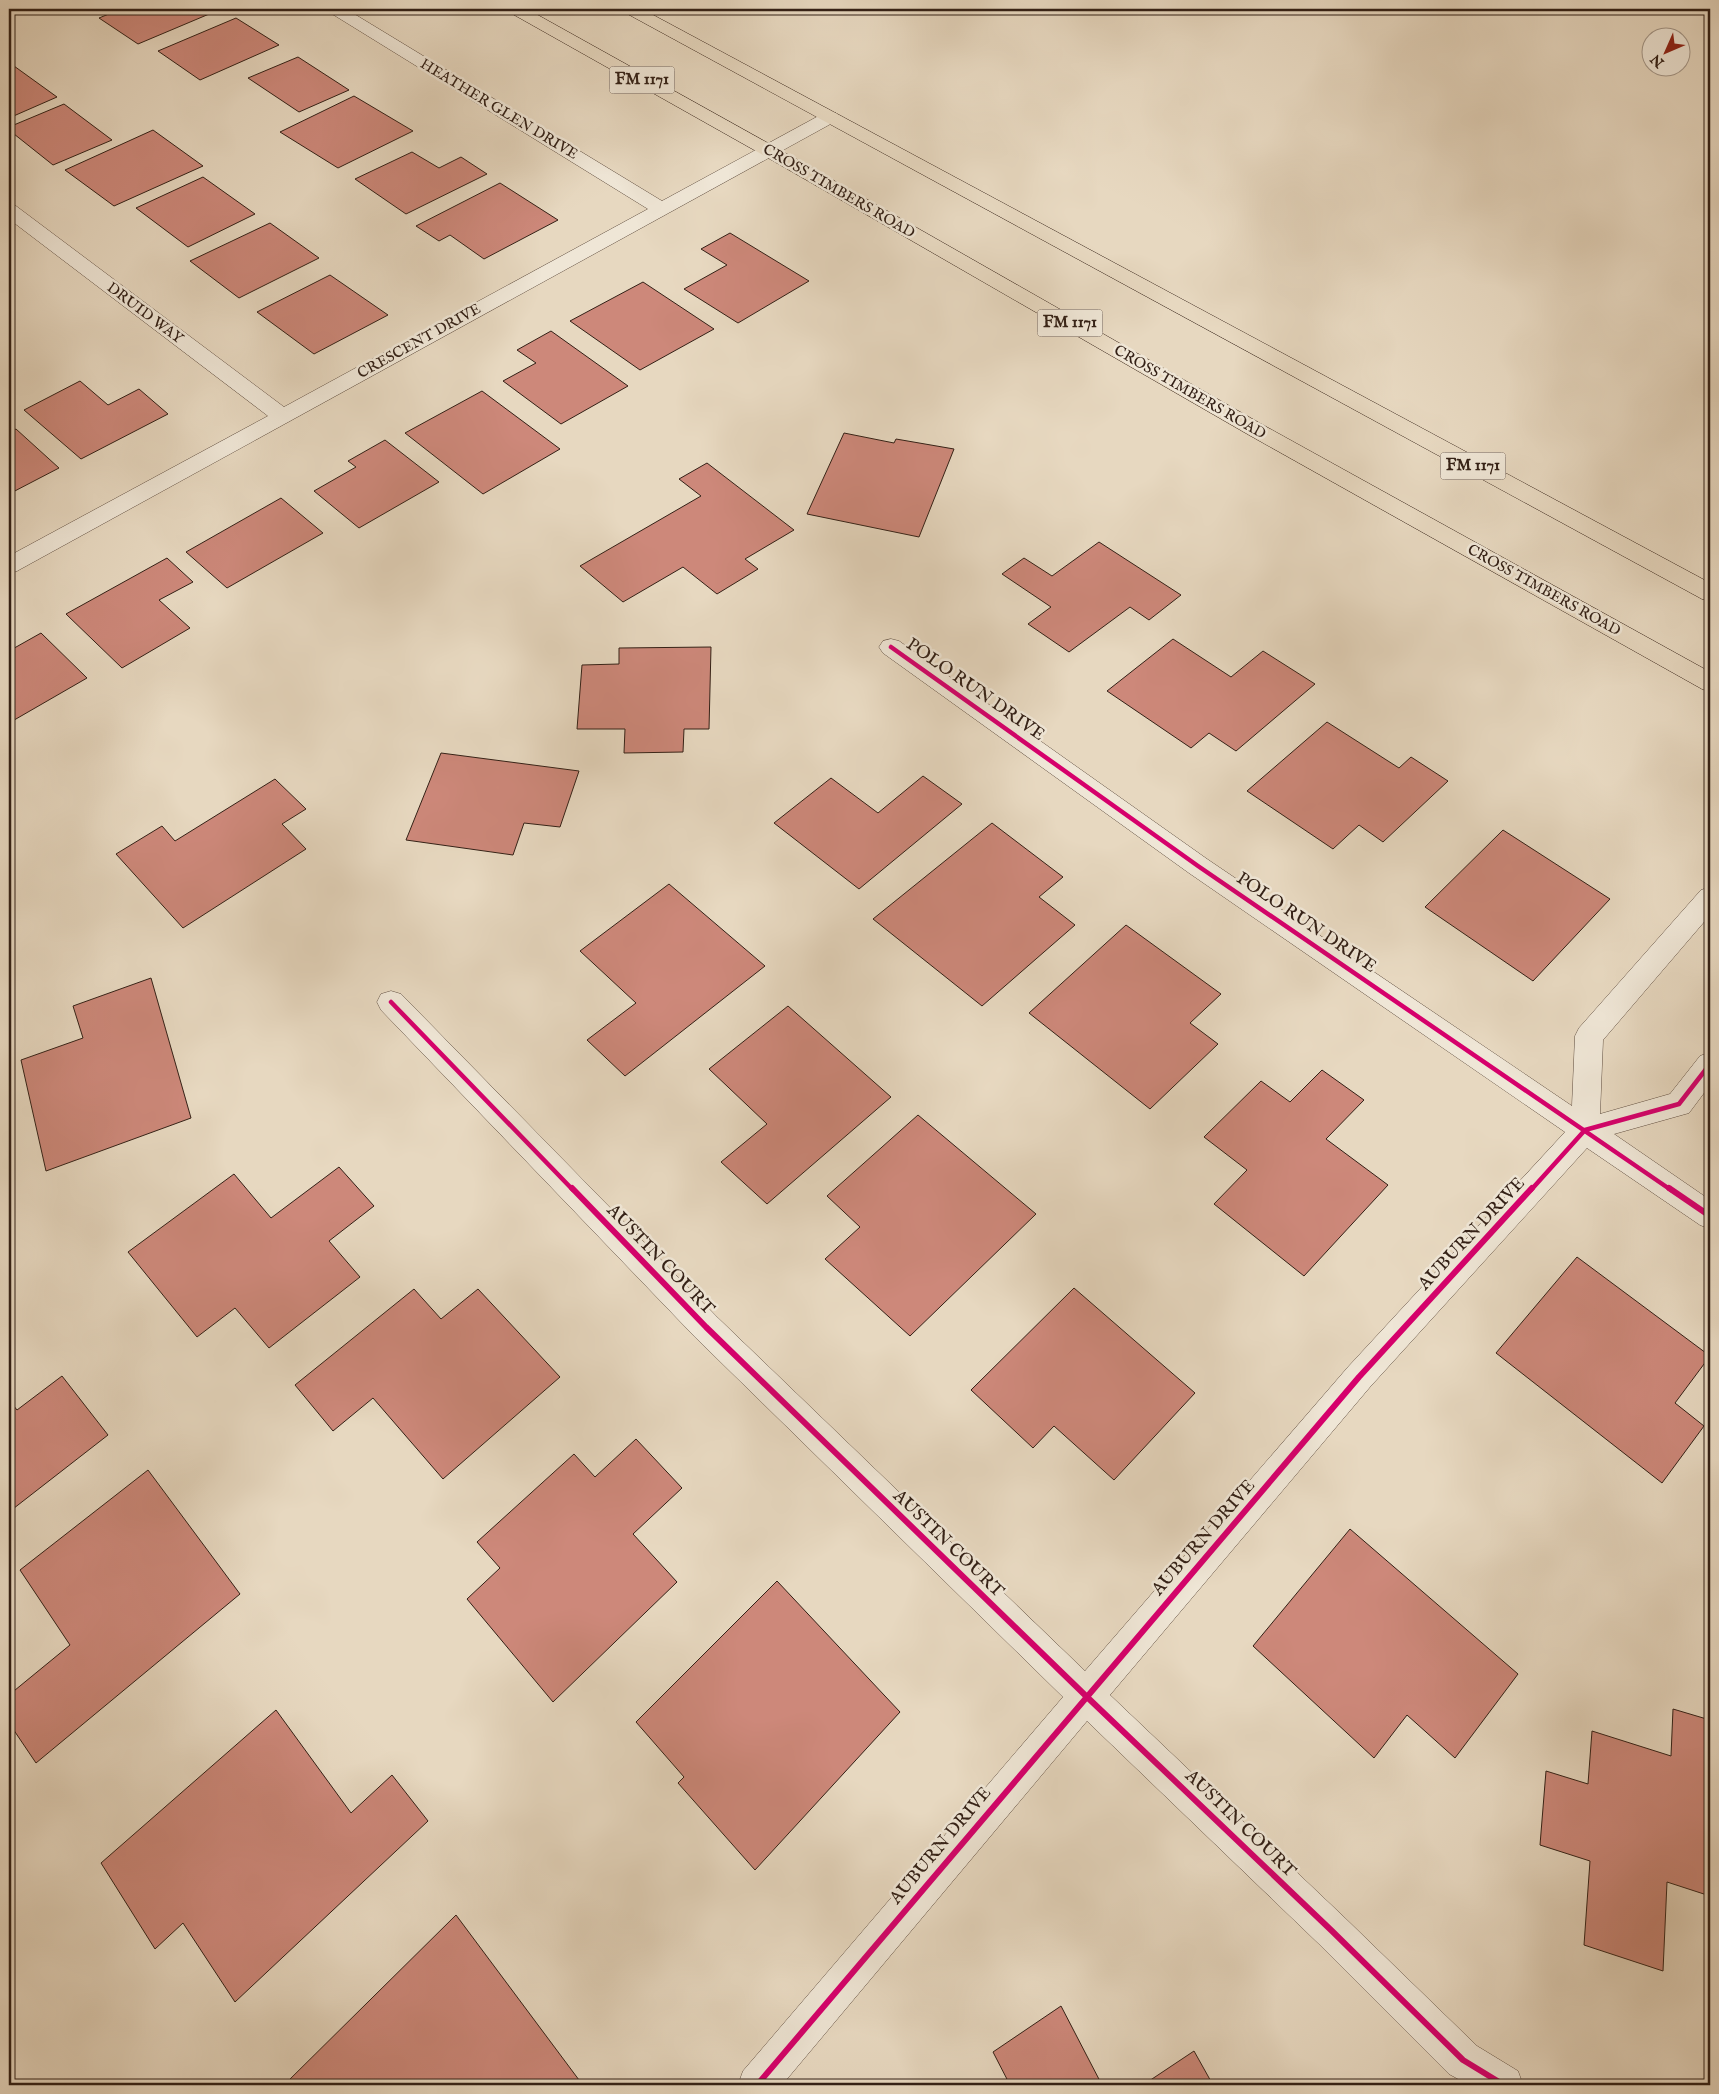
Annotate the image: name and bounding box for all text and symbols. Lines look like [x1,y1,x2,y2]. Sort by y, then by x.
north arrow [1642,28,1692,78]
text: N [1647,50,1669,72]
street label: HEATHER GLEN DRIVE [417,54,581,164]
road number: FM 1171 [610,66,674,94]
street label: CROSS TIMBERS ROAD [760,140,918,242]
street label: DRUID WAY [103,278,188,348]
street label: CRESCENT DRIVE [354,299,484,383]
road number: FM 1171 [1038,309,1102,336]
street label: CROSS TIMBERS ROAD [1111,341,1269,443]
road number: FM 1171 [1440,452,1506,480]
street label: CROSS TIMBERS ROAD [1464,540,1624,640]
street label: POLO RUN DRIVE [901,633,1049,747]
street label: POLO RUN DRIVE [1231,868,1381,978]
street label: AUBURN DRIVE [1413,1173,1530,1296]
street label: AUSTIN COURT [601,1199,719,1320]
street label: AUBURN DRIVE [1147,1475,1261,1602]
street label: AUSTIN COURT [887,1485,1008,1603]
street label: AUSTIN COURT [1179,1765,1300,1883]
street label: AUBURN DRIVE [884,1783,997,1910]

